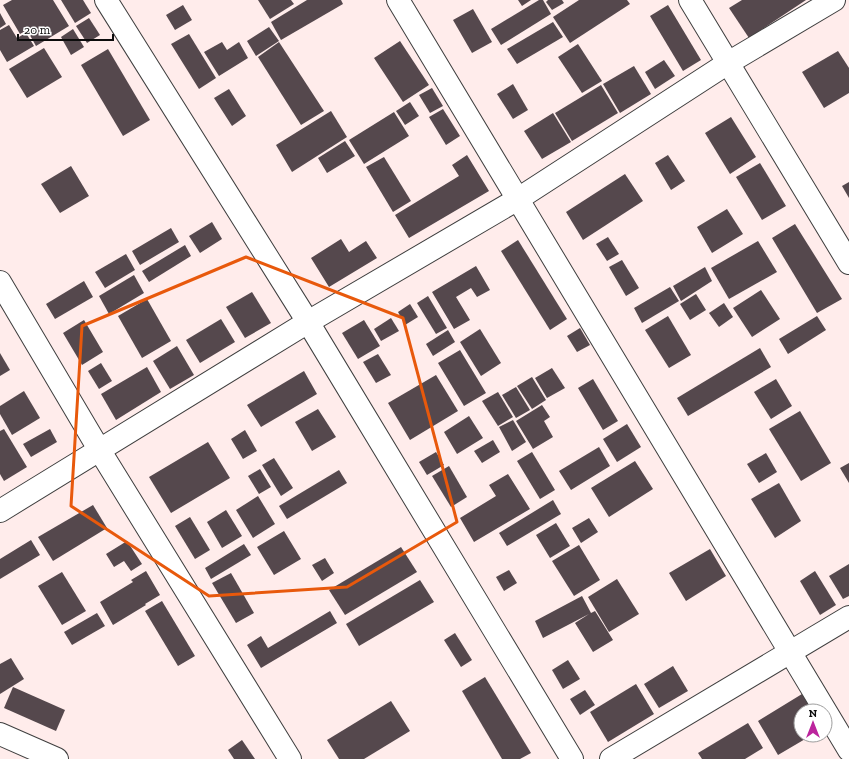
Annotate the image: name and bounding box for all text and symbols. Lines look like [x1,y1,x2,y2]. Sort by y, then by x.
scale bar [18,16,113,42]
text: 20 m [24,23,51,37]
north arrow [793,703,833,743]
text: N [809,707,818,720]

